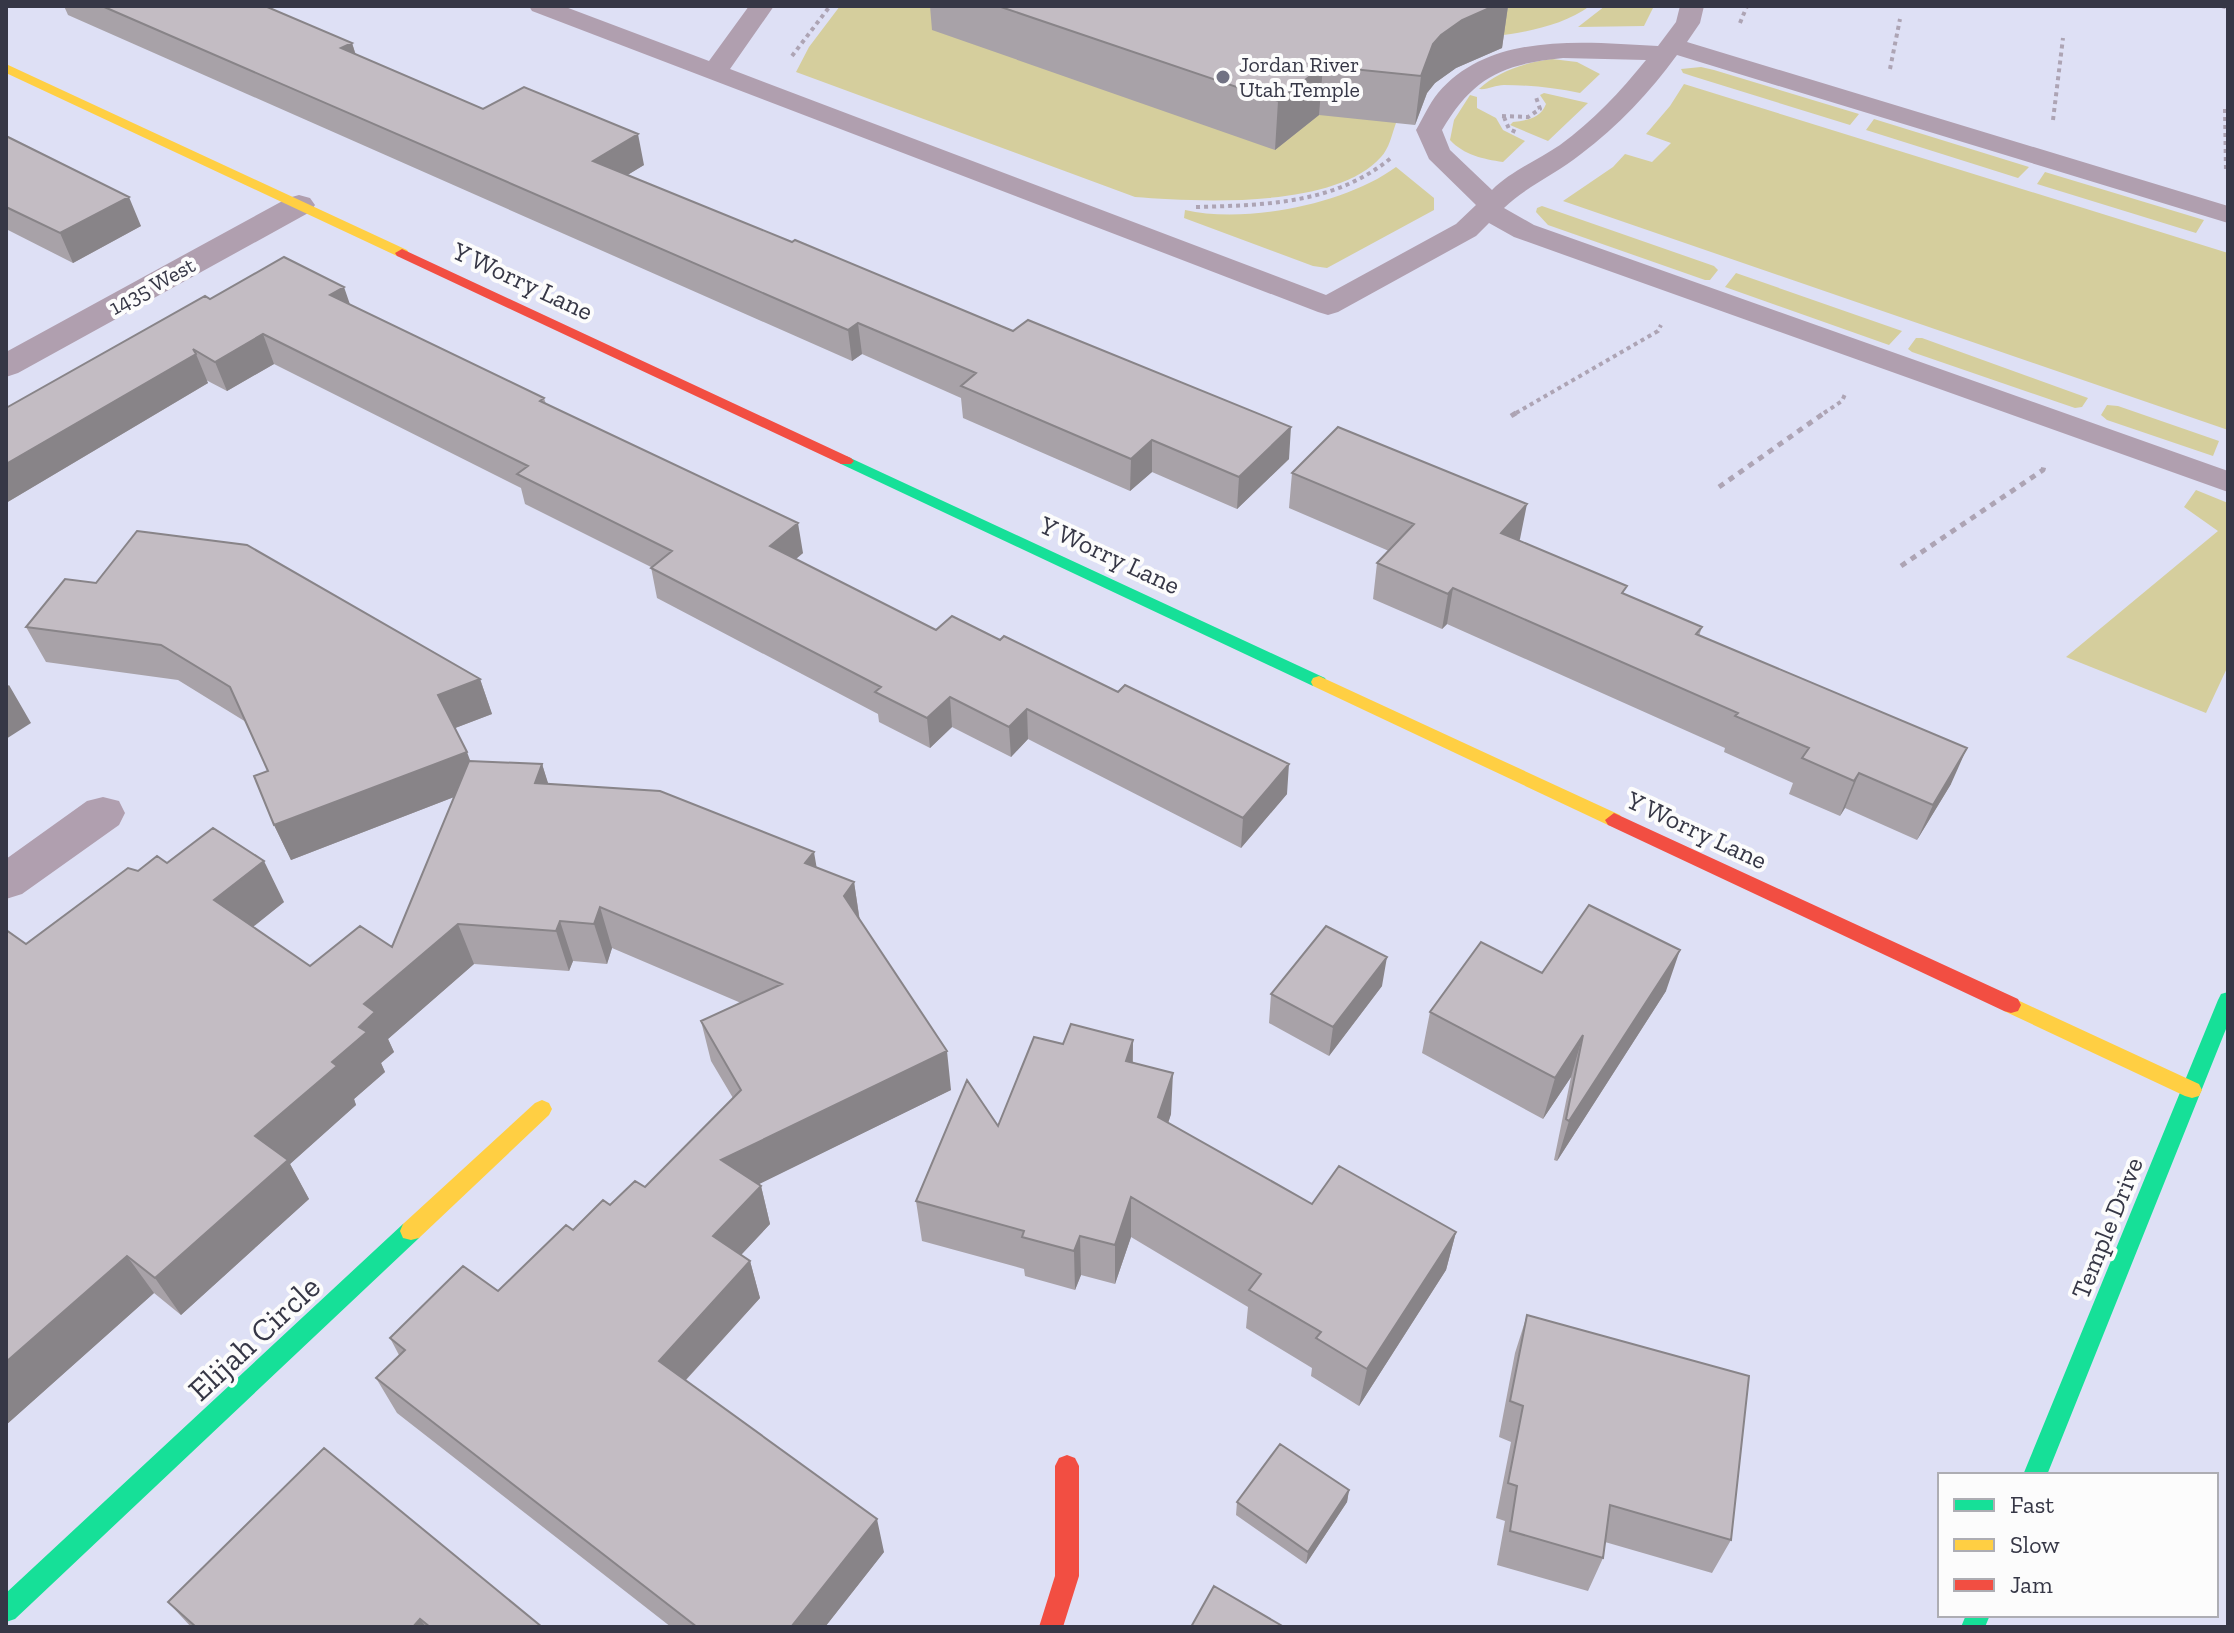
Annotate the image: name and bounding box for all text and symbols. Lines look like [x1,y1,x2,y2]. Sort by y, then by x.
place label: Jordan River Utah Temple [1239,51,1360,103]
marker: Jordan River Utah Temple [1214,68,1232,86]
street label: Y Worry Lane [447,234,598,327]
street label: 1435 West [104,251,201,321]
street label: Y Worry Lane [1034,508,1185,601]
street label: Y Worry Lane [1621,783,1772,876]
street label: Temple Drive [2064,1153,2150,1303]
street label: Elijah Circle [180,1267,328,1409]
legend [1938,1473,2218,1617]
text: Fast [2010,1490,2054,1519]
text: Slow [2010,1530,2060,1559]
text: Jam [2010,1570,2053,1599]

